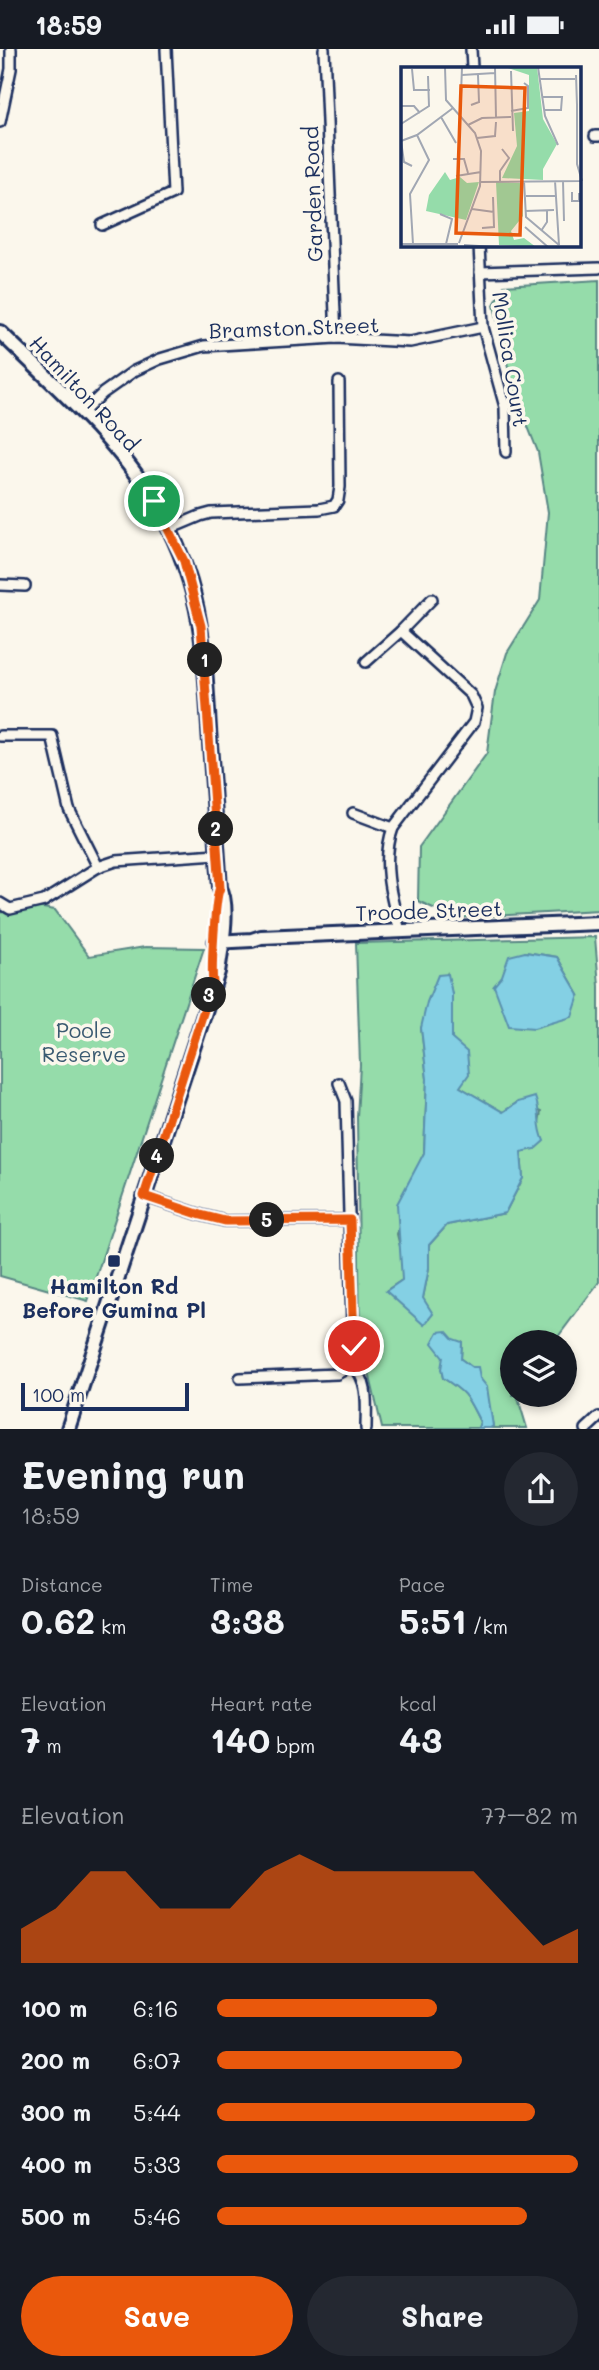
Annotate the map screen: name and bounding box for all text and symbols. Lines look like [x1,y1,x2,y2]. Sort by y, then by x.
text: 18:59 [35,8,102,42]
inset map [401,67,582,247]
street label: Garden Road [296,125,328,263]
street label: Mollica Court [487,289,535,429]
street label: Bramston Street [208,311,380,343]
street label: Hamilton Road [24,329,146,457]
pin [124,471,184,531]
icon: arrive [135,482,173,520]
pin: 1 [188,643,222,677]
text: 1 [200,647,209,672]
pin: 2 [198,811,234,847]
text: 2 [210,816,221,841]
street label: Troode Street [355,894,503,926]
pin: 3 [192,977,227,1013]
text: 3 [203,982,214,1007]
park label: Poole Reserve [42,1016,126,1067]
pin: 4 [140,1139,174,1173]
text: 4 [150,1143,163,1168]
pin: 5 [250,1203,284,1237]
text: 5 [261,1207,272,1232]
marker: Hamilton Rd Before Gumina Pl [106,1253,122,1269]
place label: Hamilton Rd Before Gumina Pl [22,1272,206,1323]
pin [324,1316,384,1376]
icon: check [335,1327,373,1365]
map controls [500,1330,577,1407]
button: layers [500,1330,577,1407]
scale bar [21,1379,189,1411]
text: 100 m [32,1382,85,1407]
text: Evening run [21,1449,245,1499]
button: share [504,1452,578,1526]
text: 18:59 [21,1500,79,1530]
text: Distance [21,1572,103,1597]
text: Time [210,1572,253,1597]
text: Pace [399,1572,445,1597]
text: 0.62 [21,1597,95,1643]
text: 3:38 [210,1597,285,1643]
text: 5:51 [399,1597,466,1643]
text: km [95,1614,126,1639]
text: /km [466,1614,508,1639]
text: Elevation [21,1691,106,1716]
text: Heart rate [210,1691,313,1716]
text: kcal [399,1691,437,1716]
text: 7 [21,1716,41,1762]
text: 140 [210,1716,270,1762]
text: 43 [399,1716,442,1762]
text: m [41,1733,62,1758]
text: bpm [270,1733,315,1758]
text: Elevation [21,1800,124,1830]
text: 77–82 m [481,1800,578,1830]
text: 100 m [21,1993,87,2023]
text: 6:16 [133,1993,178,2023]
text: 200 m [21,2045,90,2075]
text: 6:07 [133,2045,181,2075]
text: 300 m [21,2097,91,2127]
text: 5:44 [133,2097,181,2127]
text: 400 m [21,2149,92,2179]
text: 5:33 [133,2149,181,2179]
text: 500 m [21,2201,91,2231]
text: 5:46 [133,2201,181,2231]
button: Save [21,2276,293,2356]
button: Share [307,2276,578,2356]

